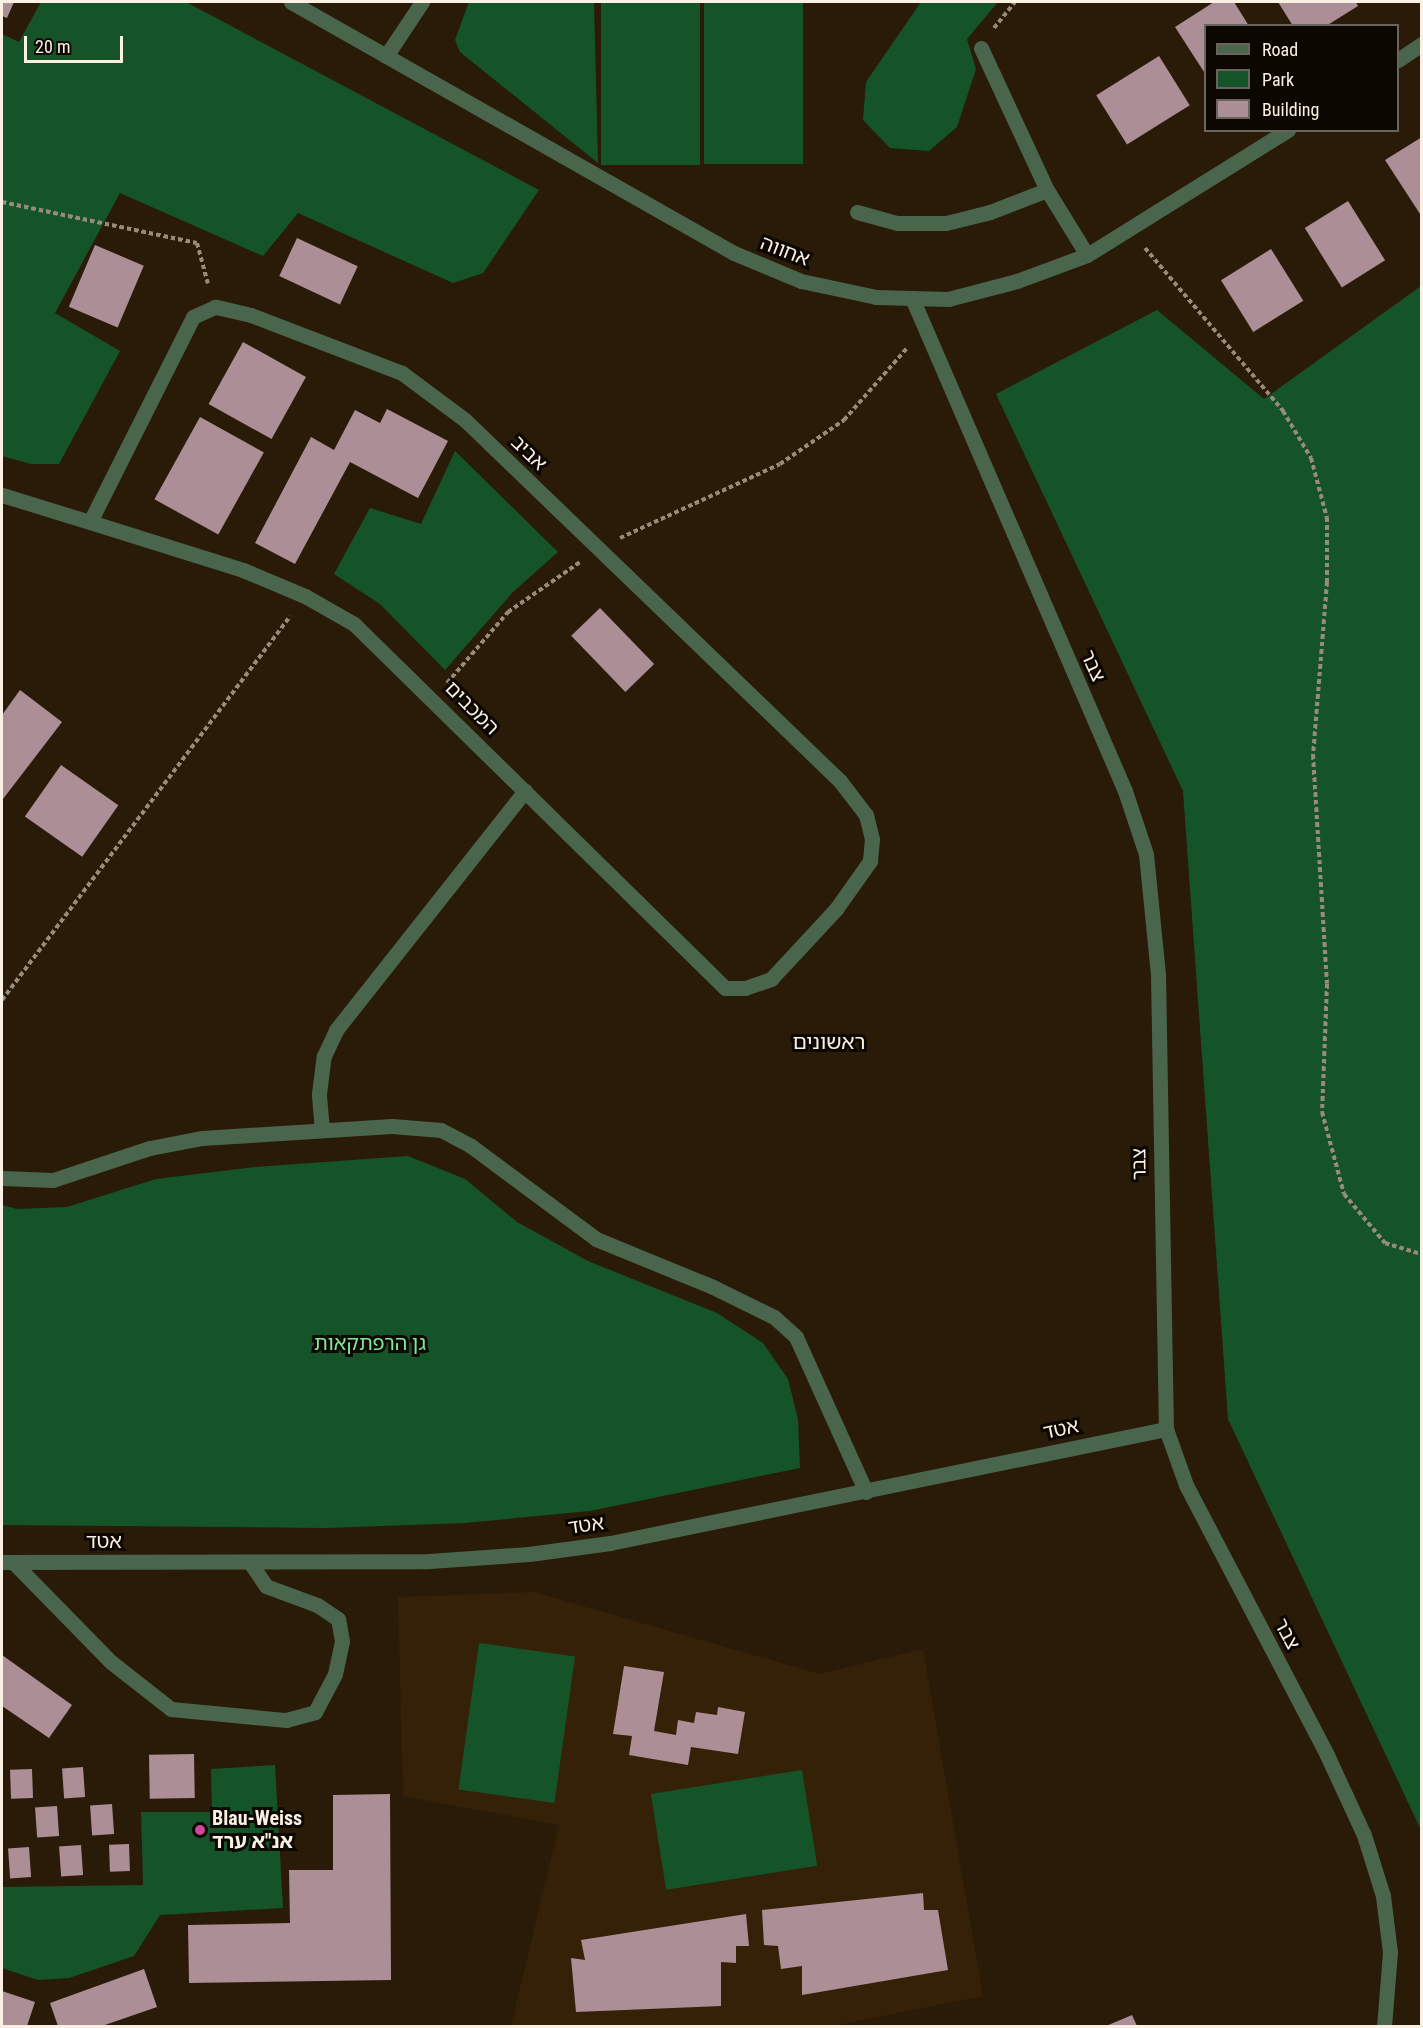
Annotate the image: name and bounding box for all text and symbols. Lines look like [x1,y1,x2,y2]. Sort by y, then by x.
scale bar [27,24,126,62]
legend [1204,24,1399,132]
text: 20 m [35,36,70,57]
text: Road [1262,39,1298,60]
text: Park [1262,69,1294,90]
text: Building [1262,99,1319,120]
street label: אחווה [757,231,813,271]
street label: אביב [506,430,552,476]
street label: צבר [1076,646,1110,686]
street label: המכבים [440,676,504,740]
district label: ראשונים [792,1029,866,1055]
street label: צבר [1127,1148,1151,1180]
park label: גן הרפתקאות [314,1331,426,1355]
street label: אטד [1041,1414,1081,1444]
street label: אטד [567,1511,605,1539]
street label: אטד [86,1529,122,1553]
street label: צבר [1269,1614,1305,1654]
place label: Blau-Weiss אנ"א ערד [212,1806,302,1853]
marker: Blau-Weiss אנ"א ערד [193,1823,207,1837]

